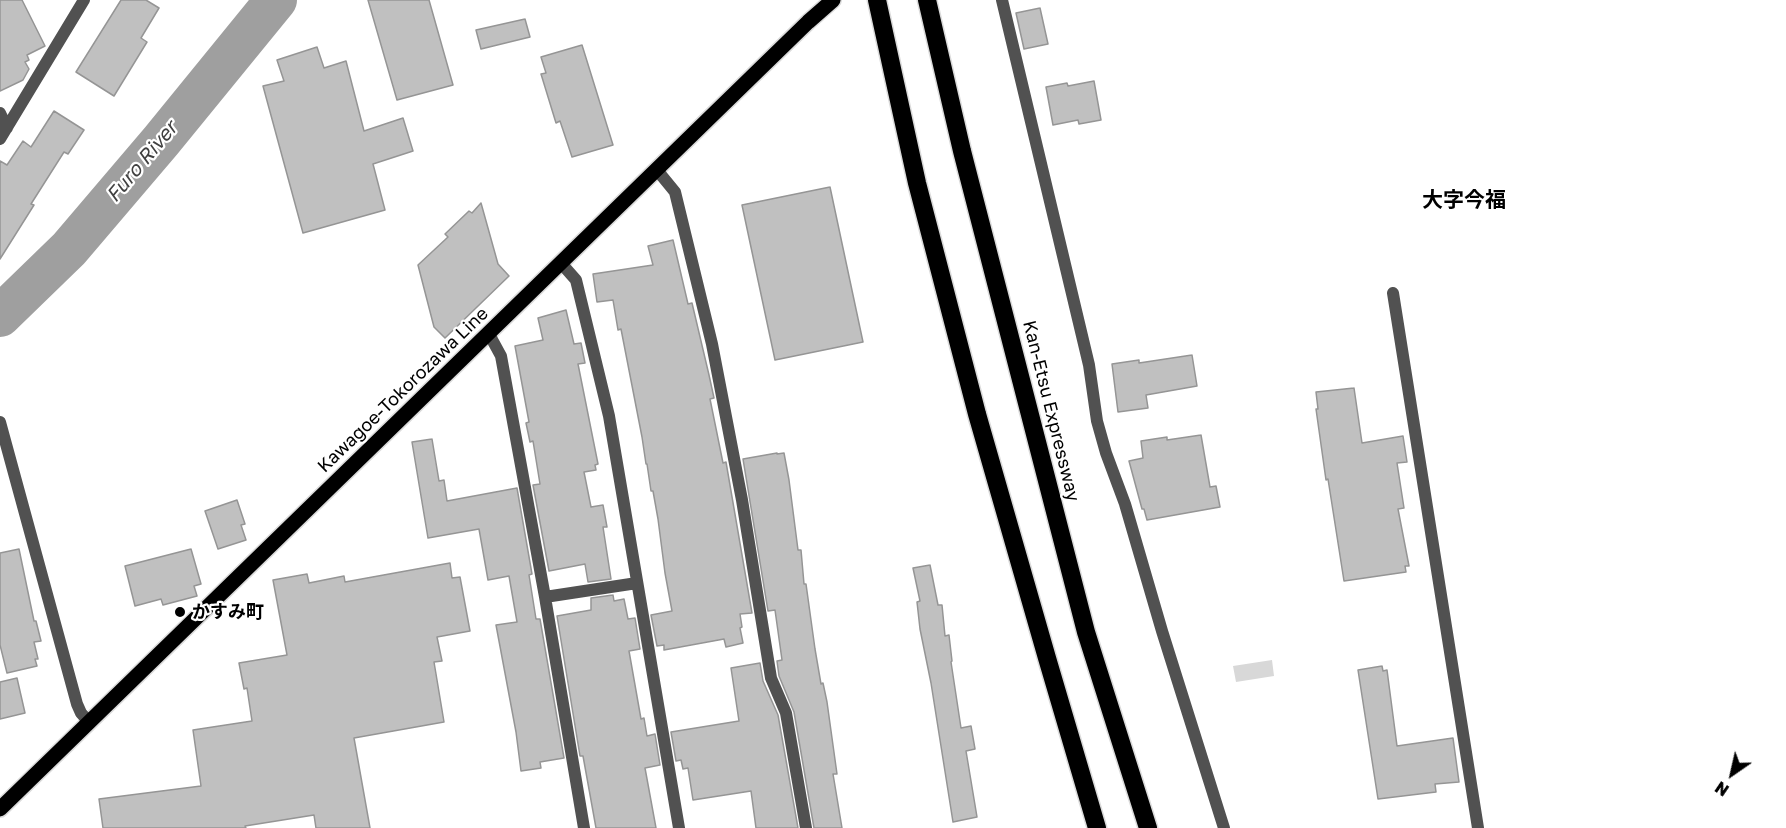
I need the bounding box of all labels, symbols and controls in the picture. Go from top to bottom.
water label: Furo River [101,117,183,207]
district label: 大字今福 [1422,187,1506,213]
street label: Kawagoe-Tokorozawa Line [313,303,493,477]
street label: Kan-Etsu Expressway [1018,318,1084,504]
place label: かすみ町 [192,601,264,623]
marker: かすみ町 [173,605,187,619]
north arrow [1702,744,1762,804]
text: N [1711,777,1733,801]

